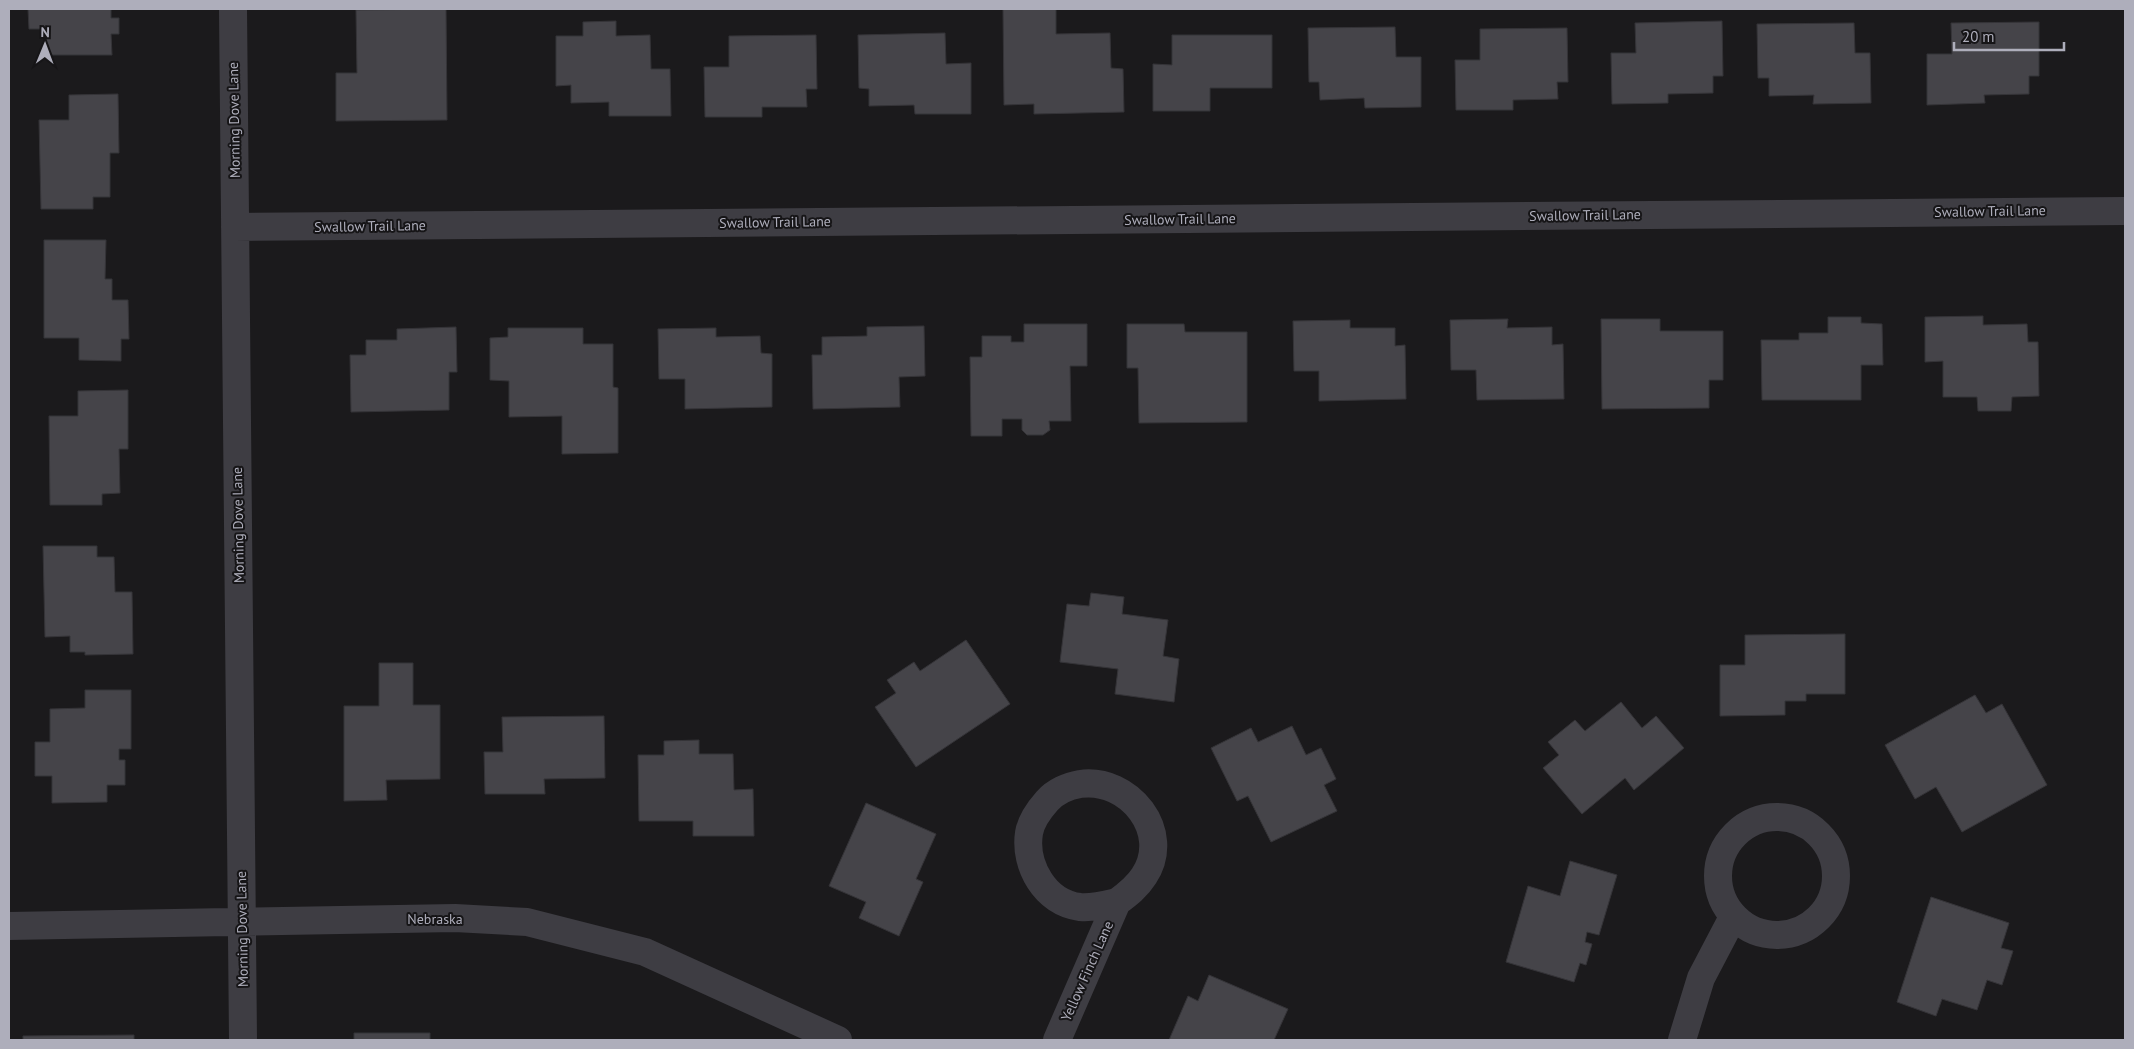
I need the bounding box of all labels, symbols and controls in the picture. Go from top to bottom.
north arrow [20,20,70,70]
scale bar [1954,20,2064,52]
text: N [40,23,50,41]
text: 20 m [1962,27,1995,46]
street label: Morning Dove Lane [224,62,244,178]
street label: Swallow Trail Lane [1934,201,2046,221]
street label: Swallow Trail Lane [1529,205,1641,225]
street label: Swallow Trail Lane [1124,209,1236,229]
street label: Swallow Trail Lane [719,212,831,232]
street label: Swallow Trail Lane [314,216,426,236]
street label: Morning Dove Lane [228,467,248,583]
street label: Morning Dove Lane [232,871,252,987]
street label: Nebraska [407,910,463,928]
street label: Yellow Finch Lane [1057,918,1117,1024]

